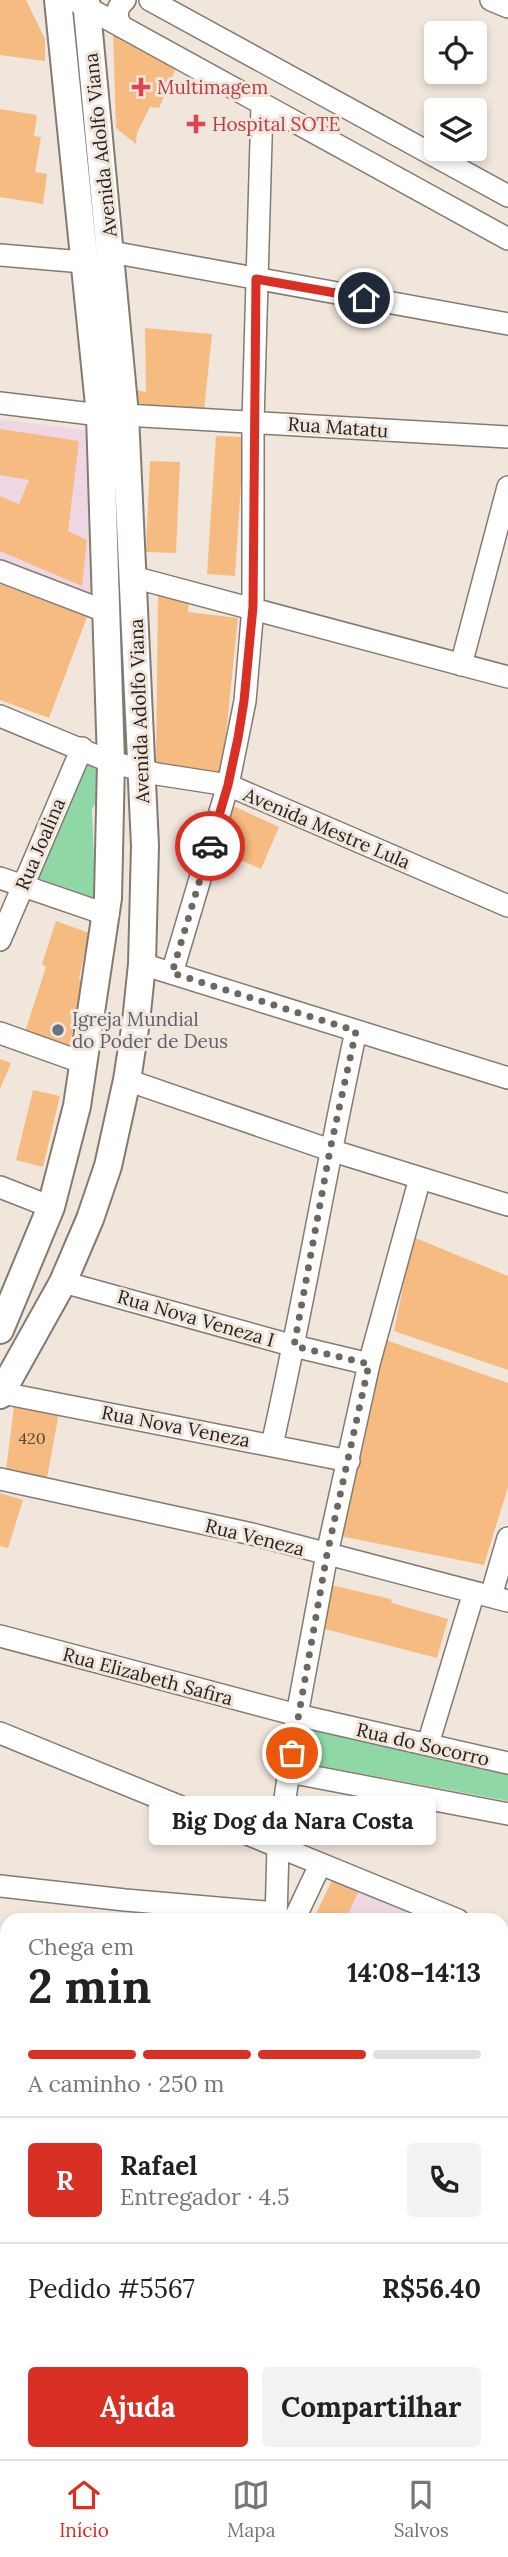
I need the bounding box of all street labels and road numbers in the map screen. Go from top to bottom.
street label: Avenida Adolfo Viana [78,52,122,239]
street label: Rua Matatu [287,412,389,442]
street label: Avenida Adolfo Viana [124,618,154,805]
street label: Avenida Mestre Lula [239,782,414,874]
street label: Rua Joalina [10,794,70,894]
street label: Rua Nova Veneza I [115,1284,277,1352]
street label: Rua Nova Veneza [100,1400,253,1452]
street label: Rua Veneza [203,1513,307,1561]
street label: Rua Elizabeth Safira [60,1642,236,1710]
street label: Rua do Socorro [354,1717,492,1771]

